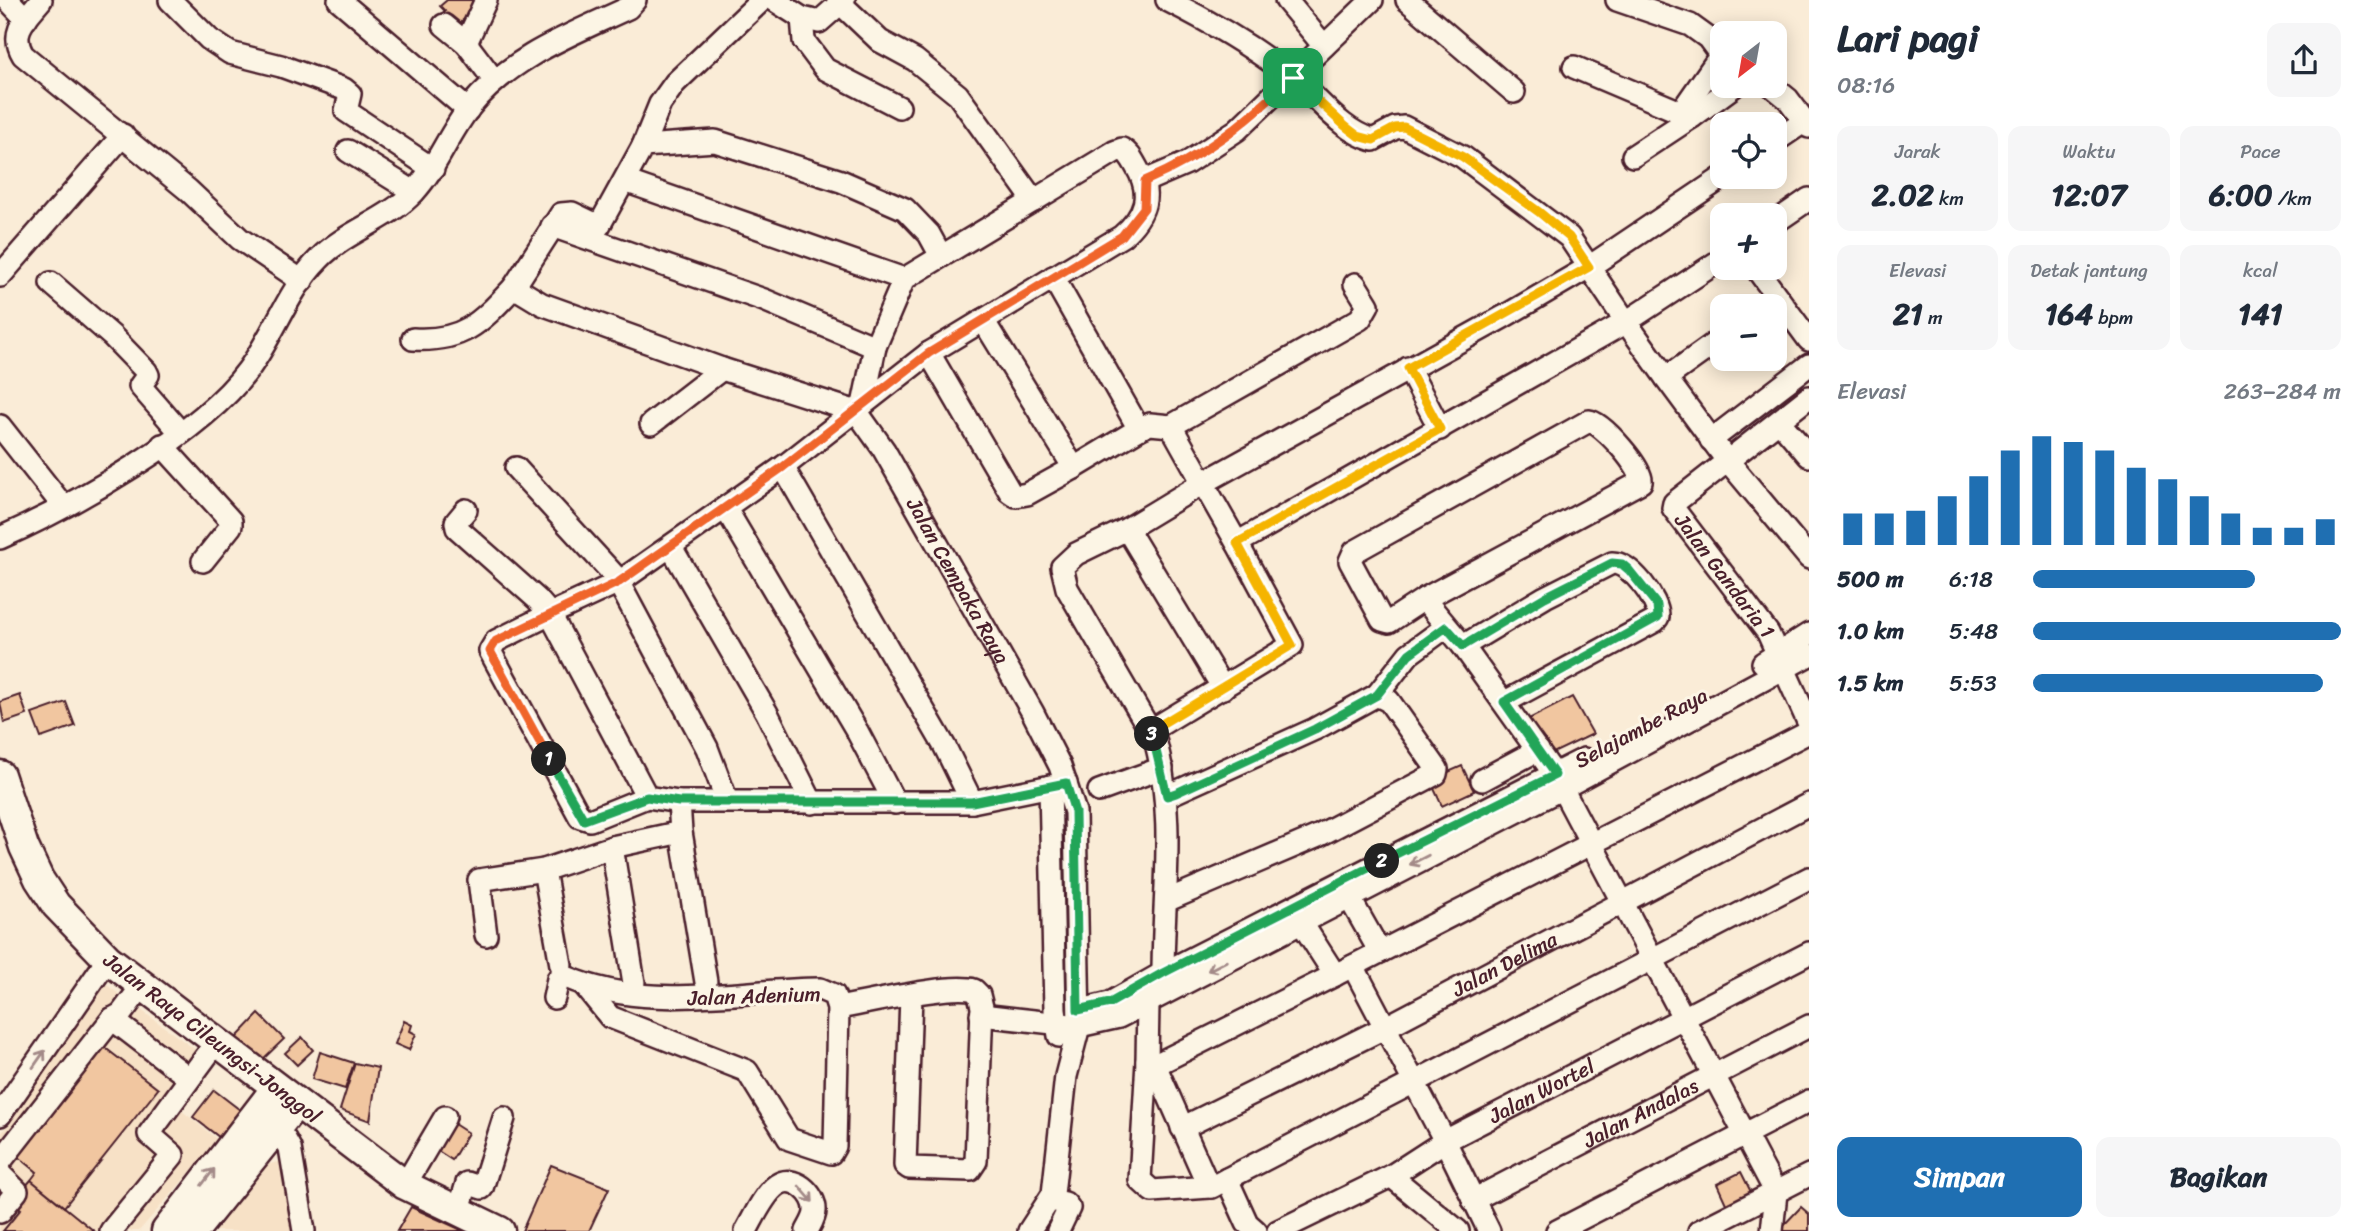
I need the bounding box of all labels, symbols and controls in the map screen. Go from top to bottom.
text: Lari pagi [1837,5,1978,72]
north arrow [1710,21,1787,98]
map controls [1710,21,1787,371]
button: share [2267,23,2341,97]
pin [1263,48,1323,108]
icon: arrive [1274,59,1312,97]
text: 08:16 [1837,65,1895,106]
button: locate [1710,112,1787,189]
text: Jarak [1895,135,1941,168]
text: Waktu [2063,135,2115,168]
text: Pace [2240,135,2280,168]
text: 2.02 [1872,168,1934,222]
text: 12:07 [2051,168,2127,222]
text: 6:00 [2209,168,2273,222]
text: km [1934,182,1964,215]
text: /km [2273,182,2312,215]
button: + [1710,203,1787,280]
text: Elevasi [1889,254,1946,287]
text: Detak jantung [2030,254,2148,287]
text: kcal [2243,254,2278,287]
text: 21 [1893,287,1923,341]
text: 164 [2045,287,2093,341]
text: 141 [2238,287,2283,341]
button: − [1710,294,1787,371]
text: m [1923,301,1943,334]
text: bpm [2093,301,2133,334]
text: Elevasi [1837,371,1906,412]
text: 263–284 m [2224,371,2341,412]
street label: Jalan Cempaka Raya [895,490,1021,672]
street label: Jalan Gandaria 1 [1664,504,1785,647]
text: 500 m [1837,559,1904,600]
text: 6:18 [1949,559,1993,600]
text: 1.0 km [1837,611,1904,652]
text: 5:48 [1949,611,1998,652]
text: 1.5 km [1837,663,1904,704]
text: 5:53 [1949,663,1997,704]
street label: Selajambe Raya [1567,677,1715,779]
pin: 3 [1134,716,1170,752]
text: 3 [1146,717,1157,750]
pin: 1 [532,742,566,776]
text: 1 [544,742,553,775]
pin: 2 [1364,844,1400,878]
text: 2 [1376,844,1387,877]
one-way arrow [1409,854,1430,868]
street label: Jalan Delima [1444,921,1565,1008]
street label: Jalan Raya Cileungsi-Jonggol [94,942,330,1134]
one-way arrow [1207,959,1228,973]
street label: Jalan Adenium [686,975,821,1017]
street label: Jalan Wortel [1481,1047,1603,1135]
one-way arrow [32,1050,46,1069]
street label: Jalan Andalas [1575,1067,1706,1159]
button: Simpan [1837,1137,2082,1217]
button: Bagikan [2096,1137,2341,1217]
one-way arrow [200,1168,215,1187]
one-way arrow [799,1184,814,1202]

